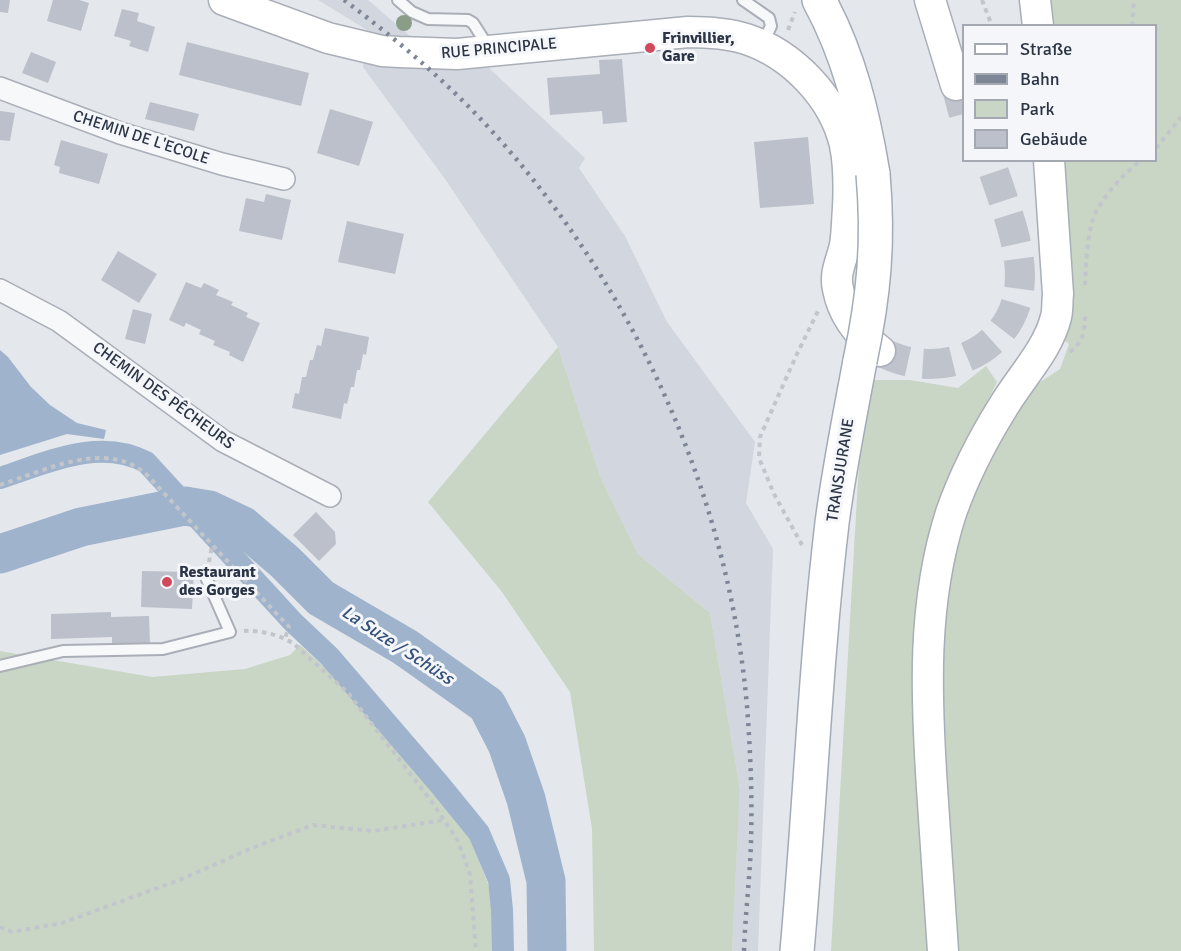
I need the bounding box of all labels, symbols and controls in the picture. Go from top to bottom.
legend [962,24,1157,162]
place label: Frinvillier, Gare [662,29,735,67]
street label: RUE PRINCIPALE [440,34,558,64]
text: Straße [1020,38,1072,60]
marker: Frinvillier, Gare [643,41,657,55]
text: Bahn [1020,68,1060,90]
text: Park [1020,98,1055,120]
street label: CHEMIN DE L'ECOLE [70,107,212,169]
text: Gebäude [1020,128,1088,150]
street label: CHEMIN DES PÊCHEURS [89,338,237,454]
street label: TRANSJURANE [823,417,859,523]
place label: Restaurant des Gorges [179,563,256,601]
marker: Restaurant des Gorges [160,575,174,589]
water label: La Suze / Schüss [337,602,457,690]

